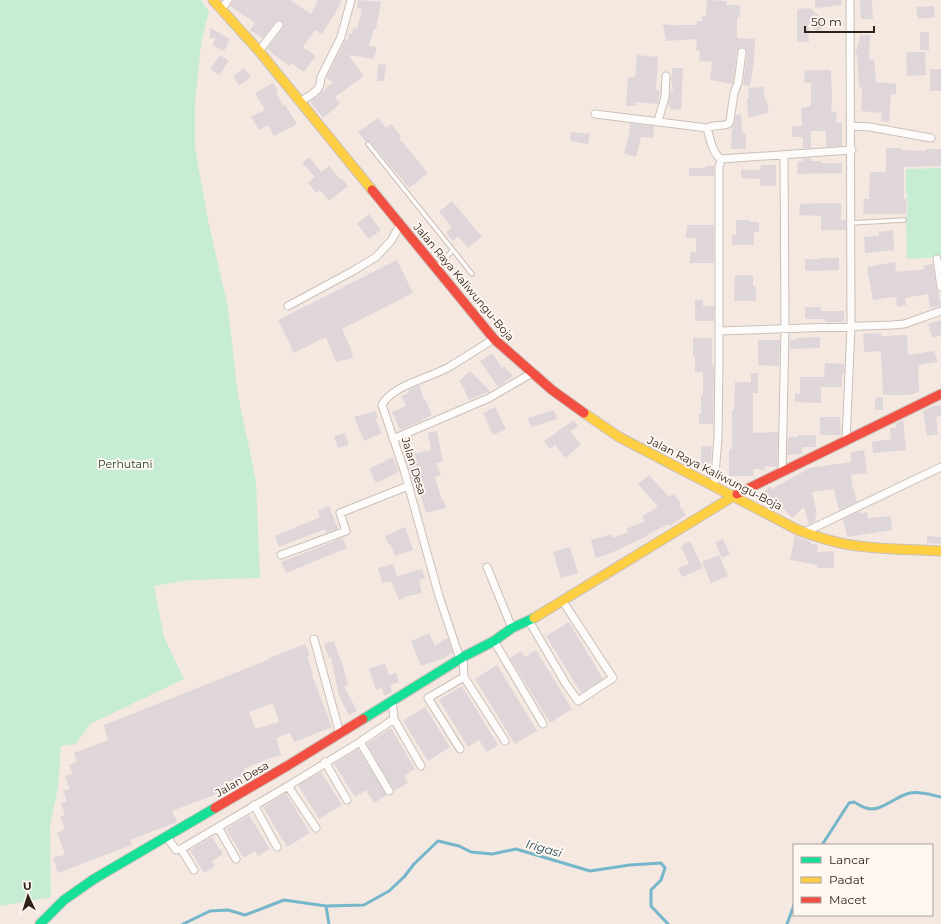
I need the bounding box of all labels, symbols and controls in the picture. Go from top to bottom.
scale bar [805,8,874,34]
text: 50 m [811,14,842,29]
street label: Jalan Raya Kaliwungu-Boja [410,219,517,344]
street label: Jalan Raya Kaliwungu-Boja [644,432,785,513]
street label: Jalan Desa [398,435,429,496]
park label: Perhutani [98,457,152,471]
street label: Jalan Desa [212,758,271,800]
water label: Irigasi [524,836,565,861]
legend [793,844,933,916]
text: Lancar [829,852,870,867]
text: Padat [829,872,865,887]
north arrow [8,876,48,916]
text: U [22,879,32,893]
text: Macet [829,892,866,907]

